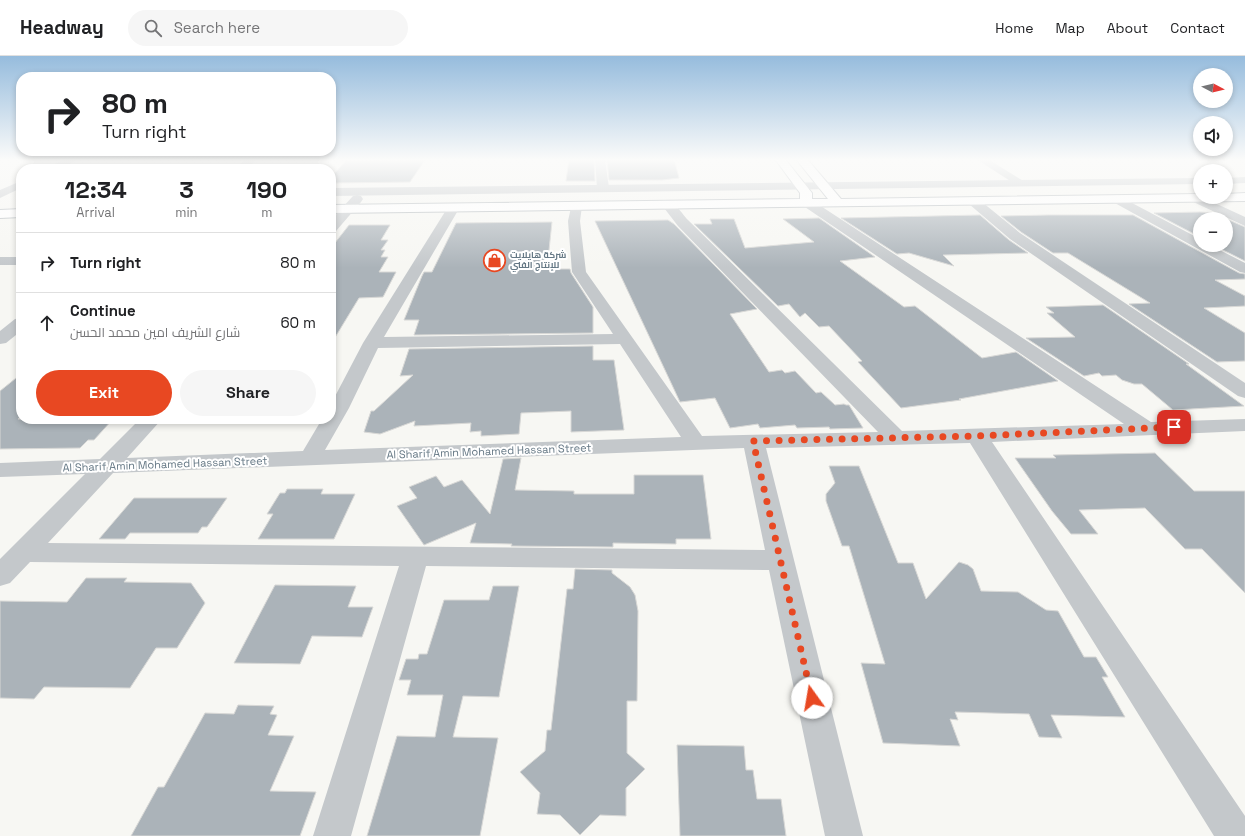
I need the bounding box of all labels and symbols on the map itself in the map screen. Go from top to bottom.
north arrow [1193,68,1233,108]
shop icon: شركة هايلايت للإنتاج الفني [482,247,508,273]
place label: شركة هايلايت للإنتاج الفني [510,249,566,273]
pin [1157,410,1191,444]
street label: Al Sharif Amin Mohamed Hassan Street [386,440,592,462]
street label: Al Sharif Amin Mohamed Hassan Street [62,453,268,475]
position arrow [791,677,833,719]

